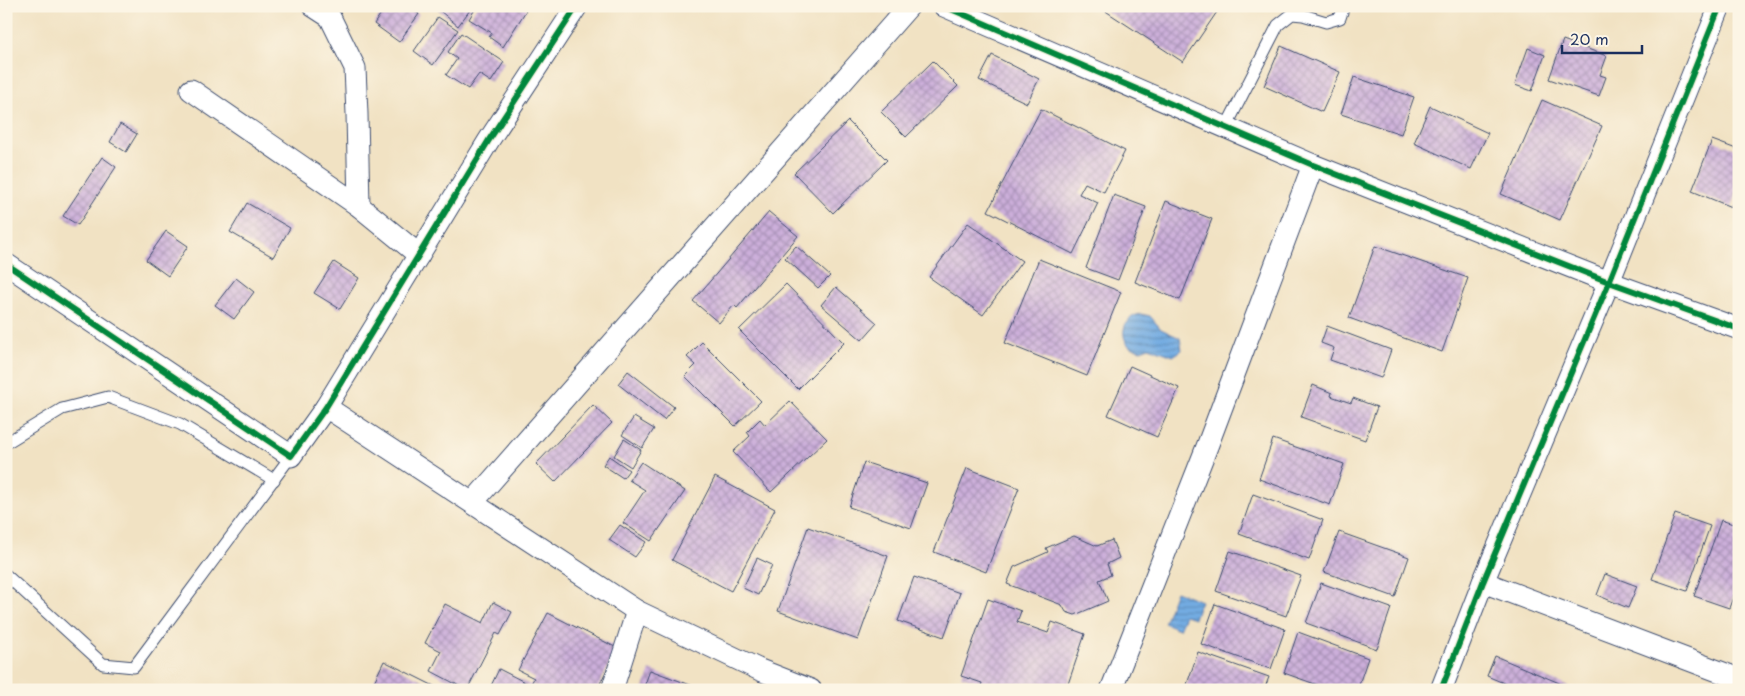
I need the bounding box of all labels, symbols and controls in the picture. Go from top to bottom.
scale bar [1562,22,1642,54]
text: 20 m [1570,27,1609,50]

